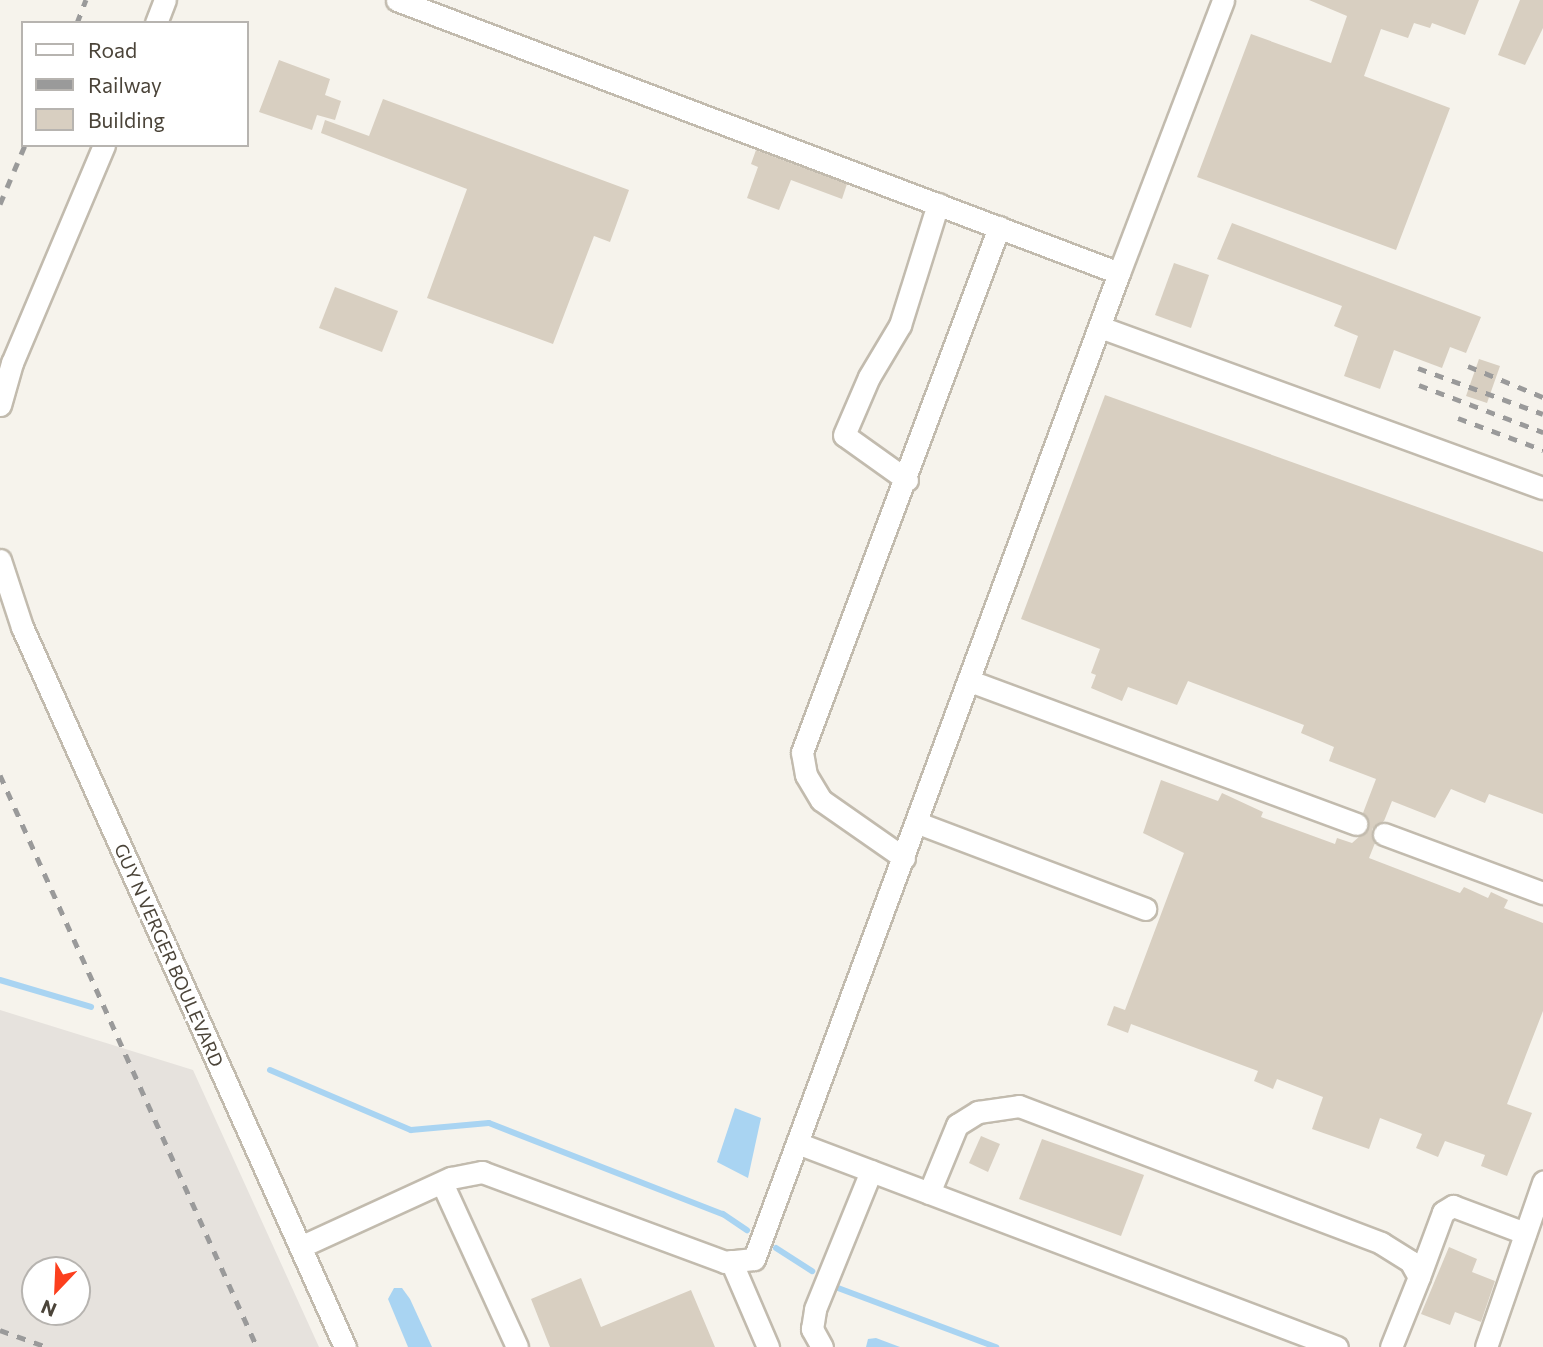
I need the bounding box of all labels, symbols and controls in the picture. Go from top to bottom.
legend [21,21,248,147]
text: Road [88,37,137,62]
text: Railway [88,72,162,97]
text: Building [88,107,165,132]
street label: GUY N VERGER BOULEVARD [110,840,228,1070]
north arrow [21,1256,91,1326]
text: N [37,1296,59,1322]

